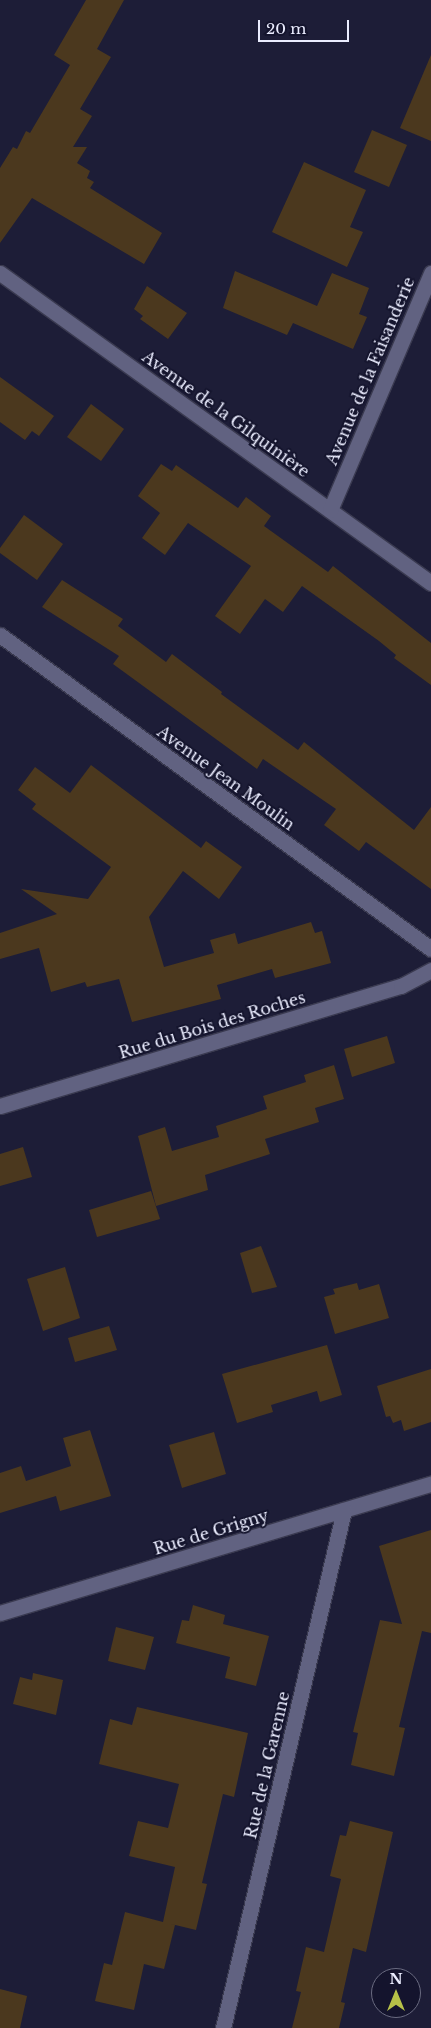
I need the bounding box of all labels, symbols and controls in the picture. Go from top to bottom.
scale bar [261,10,352,42]
text: 20 m [266,19,306,38]
street label: Avenue de la Faisanderie [322,274,418,468]
street label: Avenue de la Gilquinière [139,347,313,481]
street label: Avenue Jean Moulin [154,722,298,834]
street label: Rue du Bois des Roches [116,987,308,1063]
street label: Rue de Grigny [151,1505,271,1559]
street label: Rue de la Garenne [241,1689,293,1841]
north arrow [371,1968,421,2018]
text: N [389,1970,403,1988]

